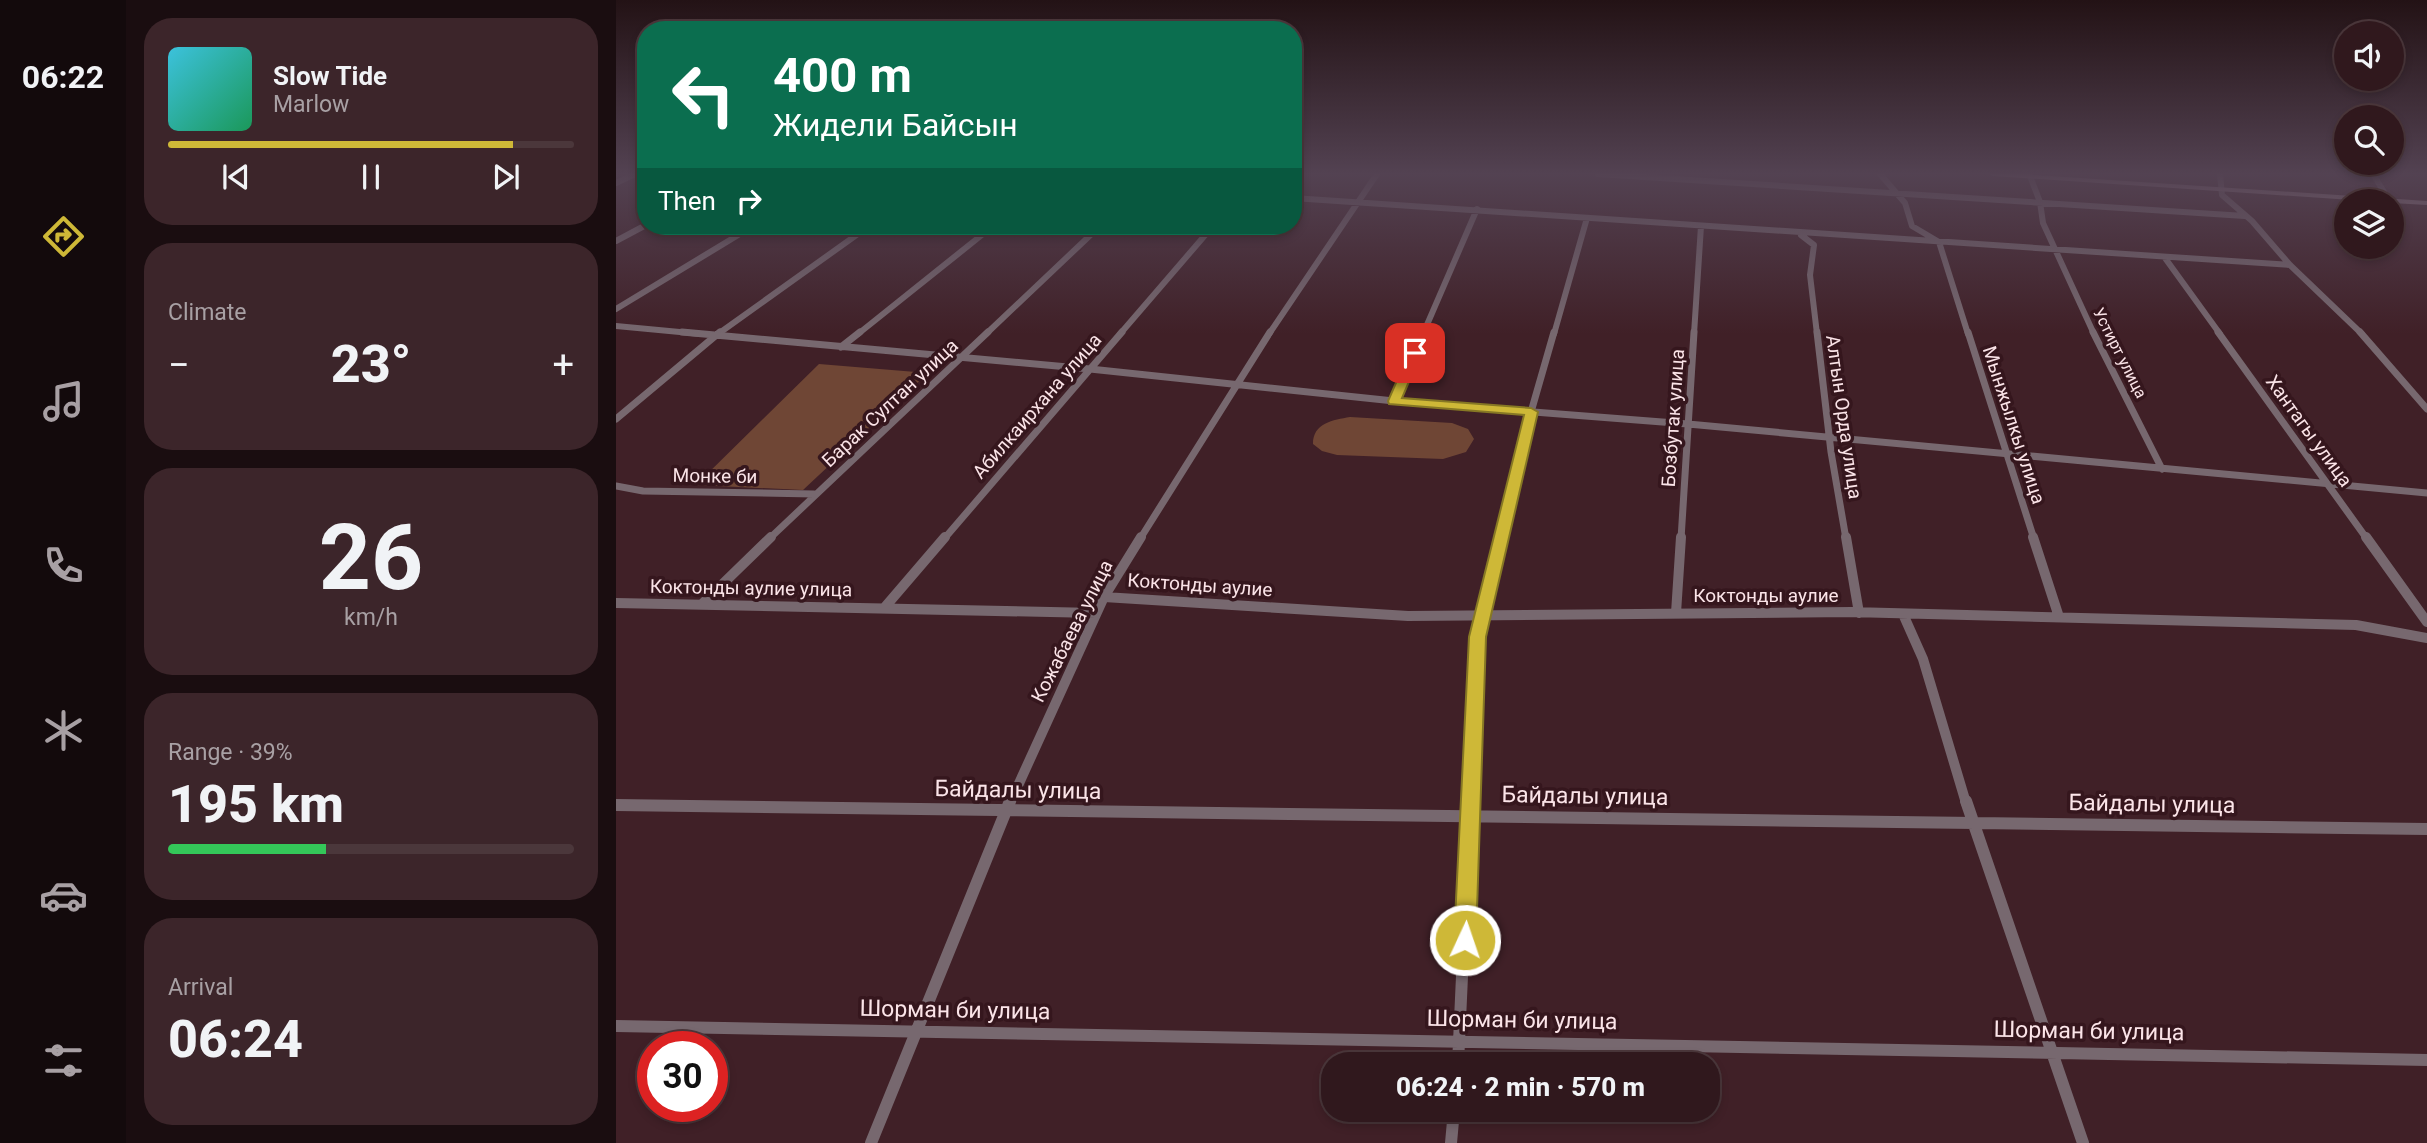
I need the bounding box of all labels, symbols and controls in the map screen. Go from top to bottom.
map controls [2334,21,2404,259]
button: sound [2334,21,2404,91]
text: 400 m [773,47,912,104]
icon: left [658,49,749,140]
text: 06:22 [22,58,104,96]
text: Slow Tide [273,61,387,91]
text: Marlow [273,91,349,118]
button: search [2334,105,2404,175]
text: Жидели Байсын [773,106,1018,144]
icon: previous [217,158,255,196]
icon: pause [352,158,390,196]
icon: next [487,158,525,196]
icon: right [730,182,768,220]
text: Then [658,186,716,216]
button: layers [2334,189,2404,259]
icon: directions [39,212,88,261]
text: Climate [168,299,247,326]
street label: Устирт улица [2089,305,2151,401]
pin [1385,323,1445,383]
street label: Абилкаирхана улица [968,329,1106,483]
text: 23° [331,334,411,395]
street label: Барак Султан улица [817,334,963,472]
icon: arrive [1396,334,1434,372]
street label: Алтын Орда улица [1821,334,1867,500]
text: − [168,343,190,387]
text: + [552,343,574,387]
street label: Мынжылкы улица [1978,343,2050,507]
street label: Бозбутак улица [1657,348,1689,488]
street label: Хантагы улица [2261,371,2357,491]
icon: music [39,377,88,426]
street label: Монке би [673,464,757,488]
text: 26 [319,505,423,611]
icon: phone [39,541,88,590]
street label: Кожабаева улица [1026,556,1118,706]
street label: Коктонды аулие [1127,568,1273,602]
street label: Коктонды аулие улица [650,575,852,601]
street label: Коктонды аулие [1693,584,1839,607]
text: km/h [344,604,398,631]
icon: climate [39,706,88,755]
text: Range · 39% [168,739,293,766]
text: 195 km [168,774,344,835]
street label: Байдалы улица [934,775,1102,805]
street label: Байдалы улица [1501,781,1669,811]
street label: Байдалы улица [2068,789,2236,819]
icon: car [39,871,88,920]
position arrow [1428,903,1502,977]
text: Arrival [168,974,233,1001]
street label: Шорман би улица [859,995,1051,1025]
street label: Шорман би улица [1426,1005,1618,1035]
text: 06:24 [168,1009,303,1070]
street label: Шорман би улица [1993,1016,2185,1046]
speed limit sign: 30 [637,1031,728,1122]
icon: filters [39,1036,88,1085]
text: 06:24 · 2 min · 570 m [1396,1072,1645,1102]

